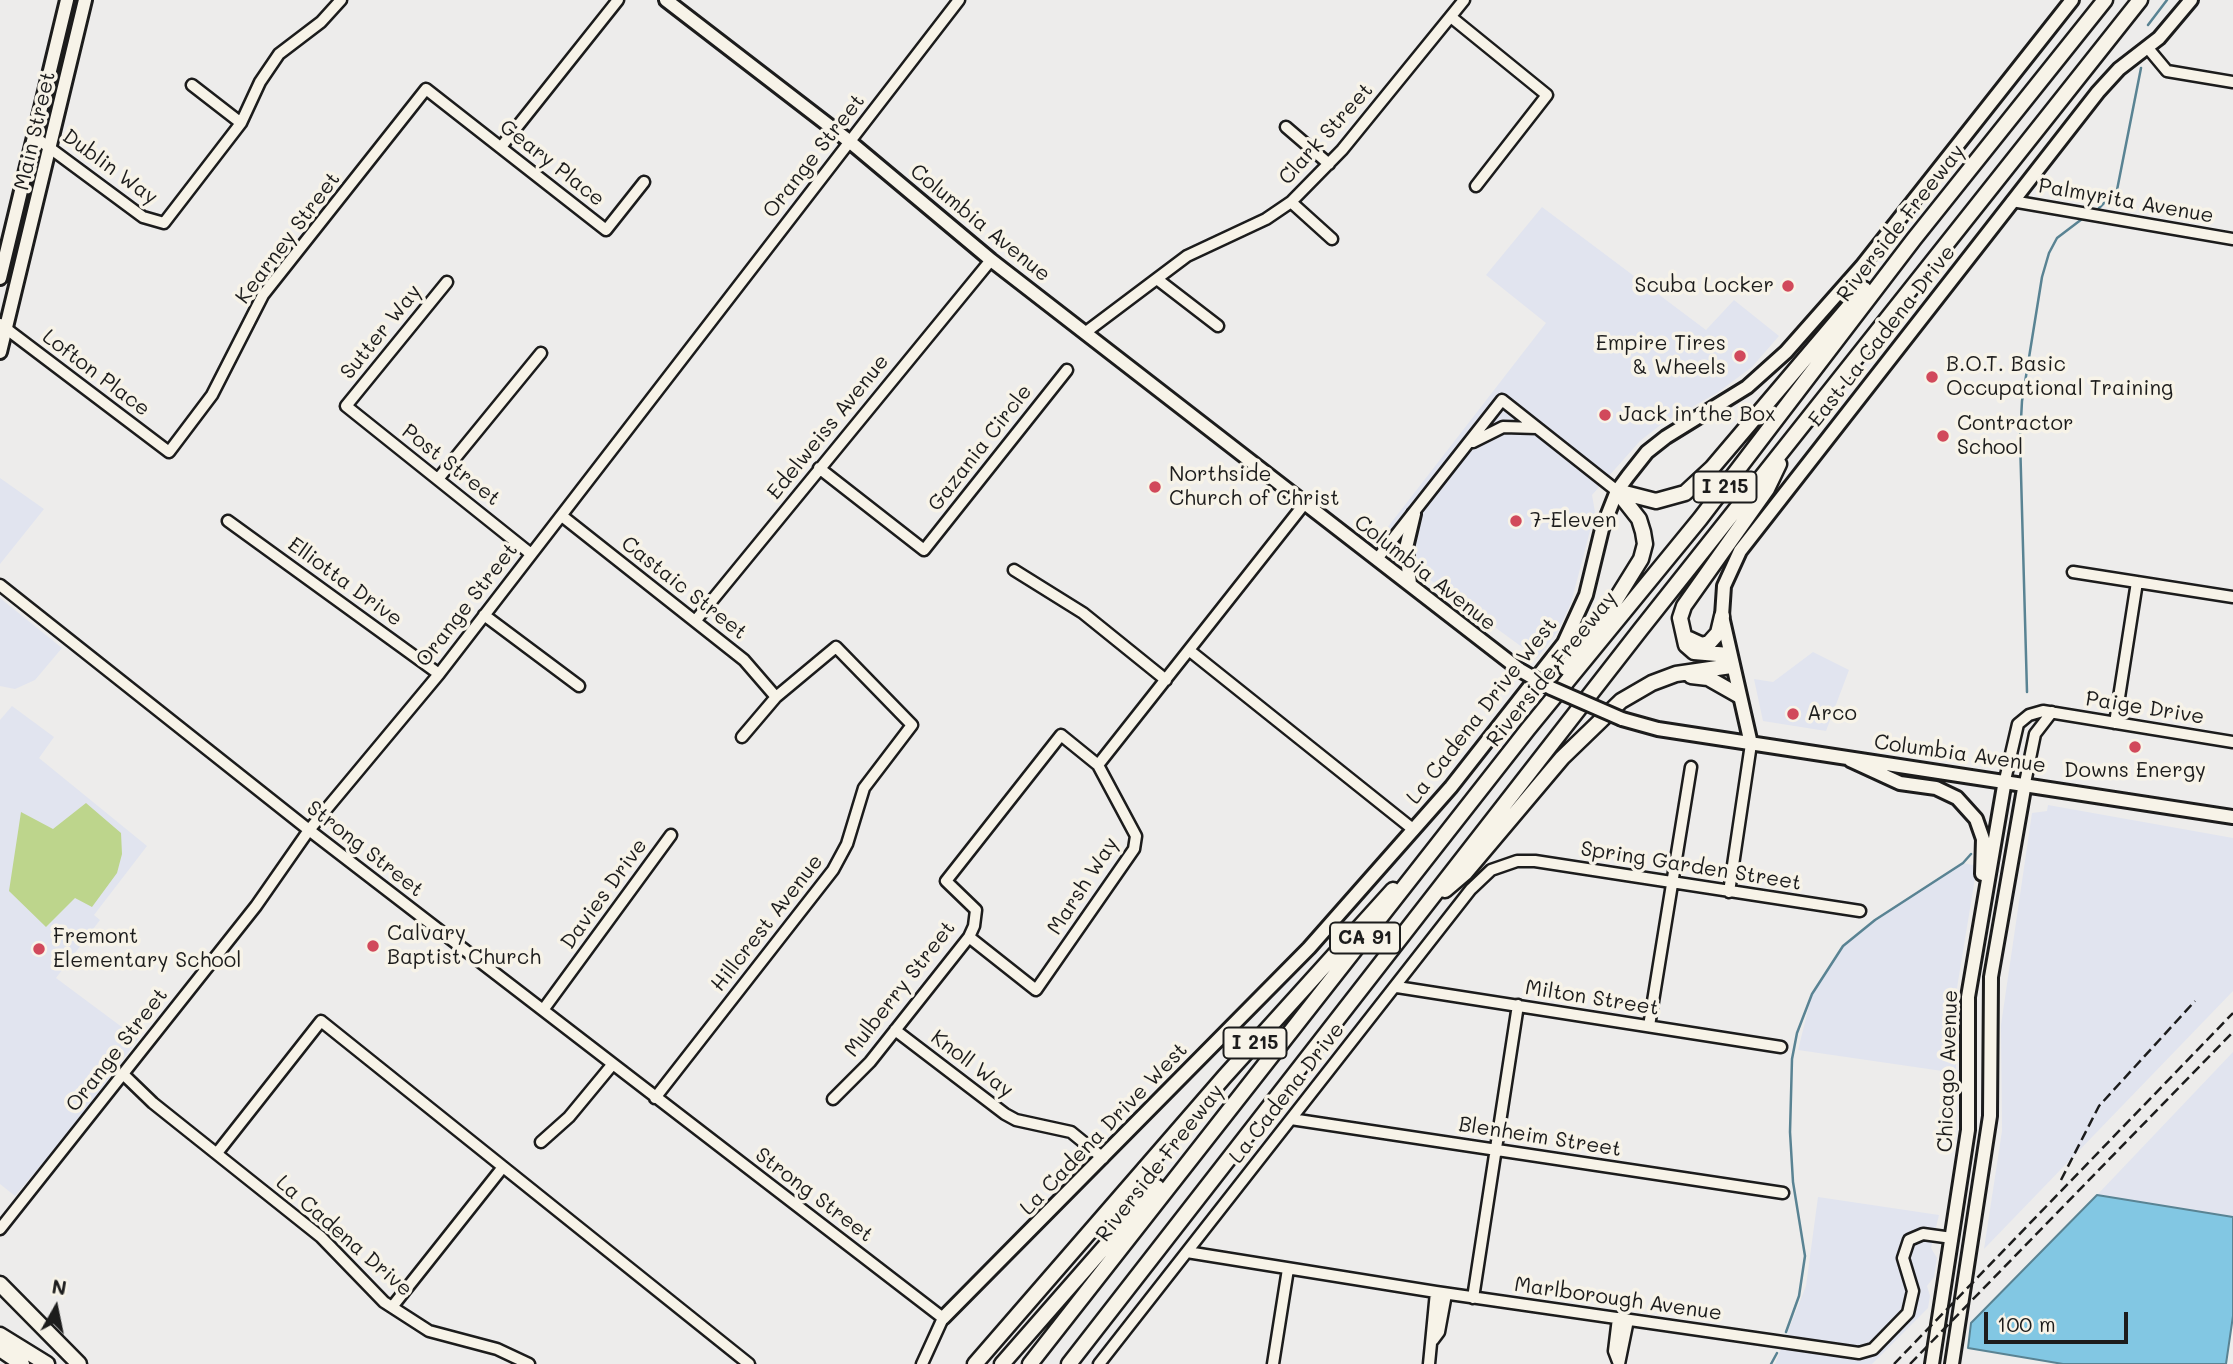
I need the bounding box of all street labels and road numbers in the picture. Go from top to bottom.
street label: Main Street [9,69,61,193]
street label: Clark Street [1274,78,1378,190]
street label: Orange Street [758,89,870,223]
street label: Geary Place [494,114,610,212]
street label: Dublin Way [57,124,163,210]
street label: Riverside Freeway [1832,139,1970,307]
street label: Columbia Avenue [905,159,1055,287]
street label: Kearney Street [230,167,346,309]
street label: Palmyrita Avenue [2036,173,2216,229]
street label: East La Cadena Drive [1803,240,1961,432]
street label: Sutter Way [335,280,427,384]
street label: Lofton Place [37,324,155,422]
street label: Edelweiss Avenue [762,349,894,505]
street label: Gazania Circle [923,380,1037,516]
street label: Post Street [397,419,505,511]
road number: I 215 [1694,472,1756,502]
street label: Columbia Avenue [1349,510,1501,636]
street label: Castaic Street [616,531,752,645]
street label: Elliotta Drive [283,532,407,632]
street label: Orange Street [411,538,523,672]
street label: Riverside Freeway [1482,586,1622,752]
street label: La Cadena Drive West [1401,613,1563,809]
street label: Paige Drive [2084,686,2206,730]
street label: Columbia Avenue [1872,729,2048,779]
street label: Strong Street [302,796,428,902]
street label: Marsh Way [1042,832,1124,940]
street label: Davies Drive [555,834,653,954]
street label: Spring Garden Street [1579,836,1803,896]
street label: Hillcrest Avenue [706,850,828,996]
street label: Mulberry Street [839,916,961,1062]
road number: CA 91 [1330,922,1400,954]
street label: Milton Street [1523,975,1661,1021]
street label: Orange Street [61,983,173,1117]
street label: Chicago Avenue [1933,989,1963,1153]
street label: La Cadena Drive [1224,1017,1350,1169]
street label: Knoll Way [926,1025,1018,1103]
road number: I 215 [1224,1028,1286,1058]
street label: La Cadena Drive West [1015,1038,1193,1220]
street label: Riverside Freeway [1091,1079,1229,1247]
street label: Blenheim Street [1457,1112,1623,1162]
street label: Strong Street [750,1142,878,1248]
street label: La Cadena Drive [271,1170,417,1302]
street label: Marlborough Avenue [1513,1272,1723,1326]

